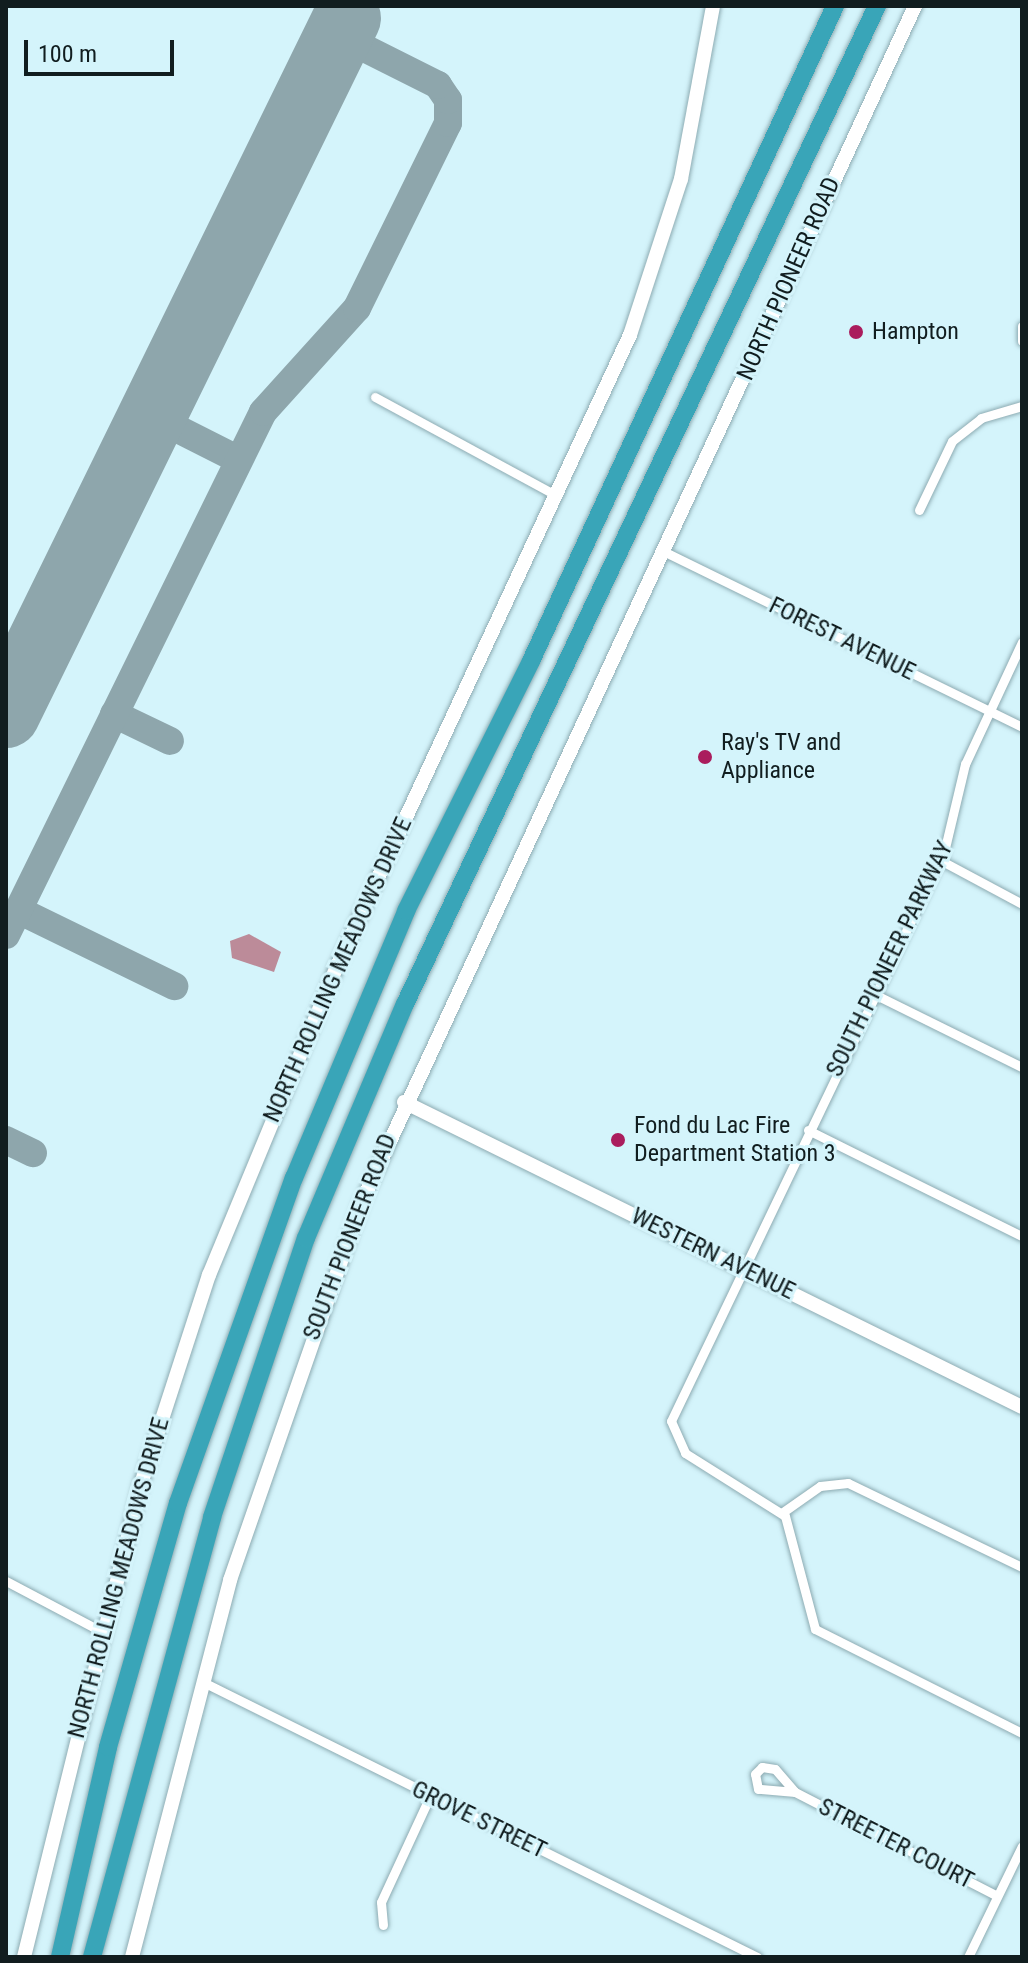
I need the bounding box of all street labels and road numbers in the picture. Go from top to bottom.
street label: NORTH PIONEER ROAD [731,173,847,385]
street label: FOREST AVENUE [764,591,920,687]
street label: NORTH ROLLING MEADOWS DRIVE [258,813,418,1127]
street label: SOUTH PIONEER PARKWAY [820,837,960,1081]
street label: SOUTH PIONEER ROAD [297,1130,403,1344]
street label: WESTERN AVENUE [626,1202,800,1306]
street label: NORTH ROLLING MEADOWS DRIVE [62,1415,176,1741]
street label: GROVE STREET [407,1775,551,1865]
street label: STREETER COURT [814,1793,978,1895]

